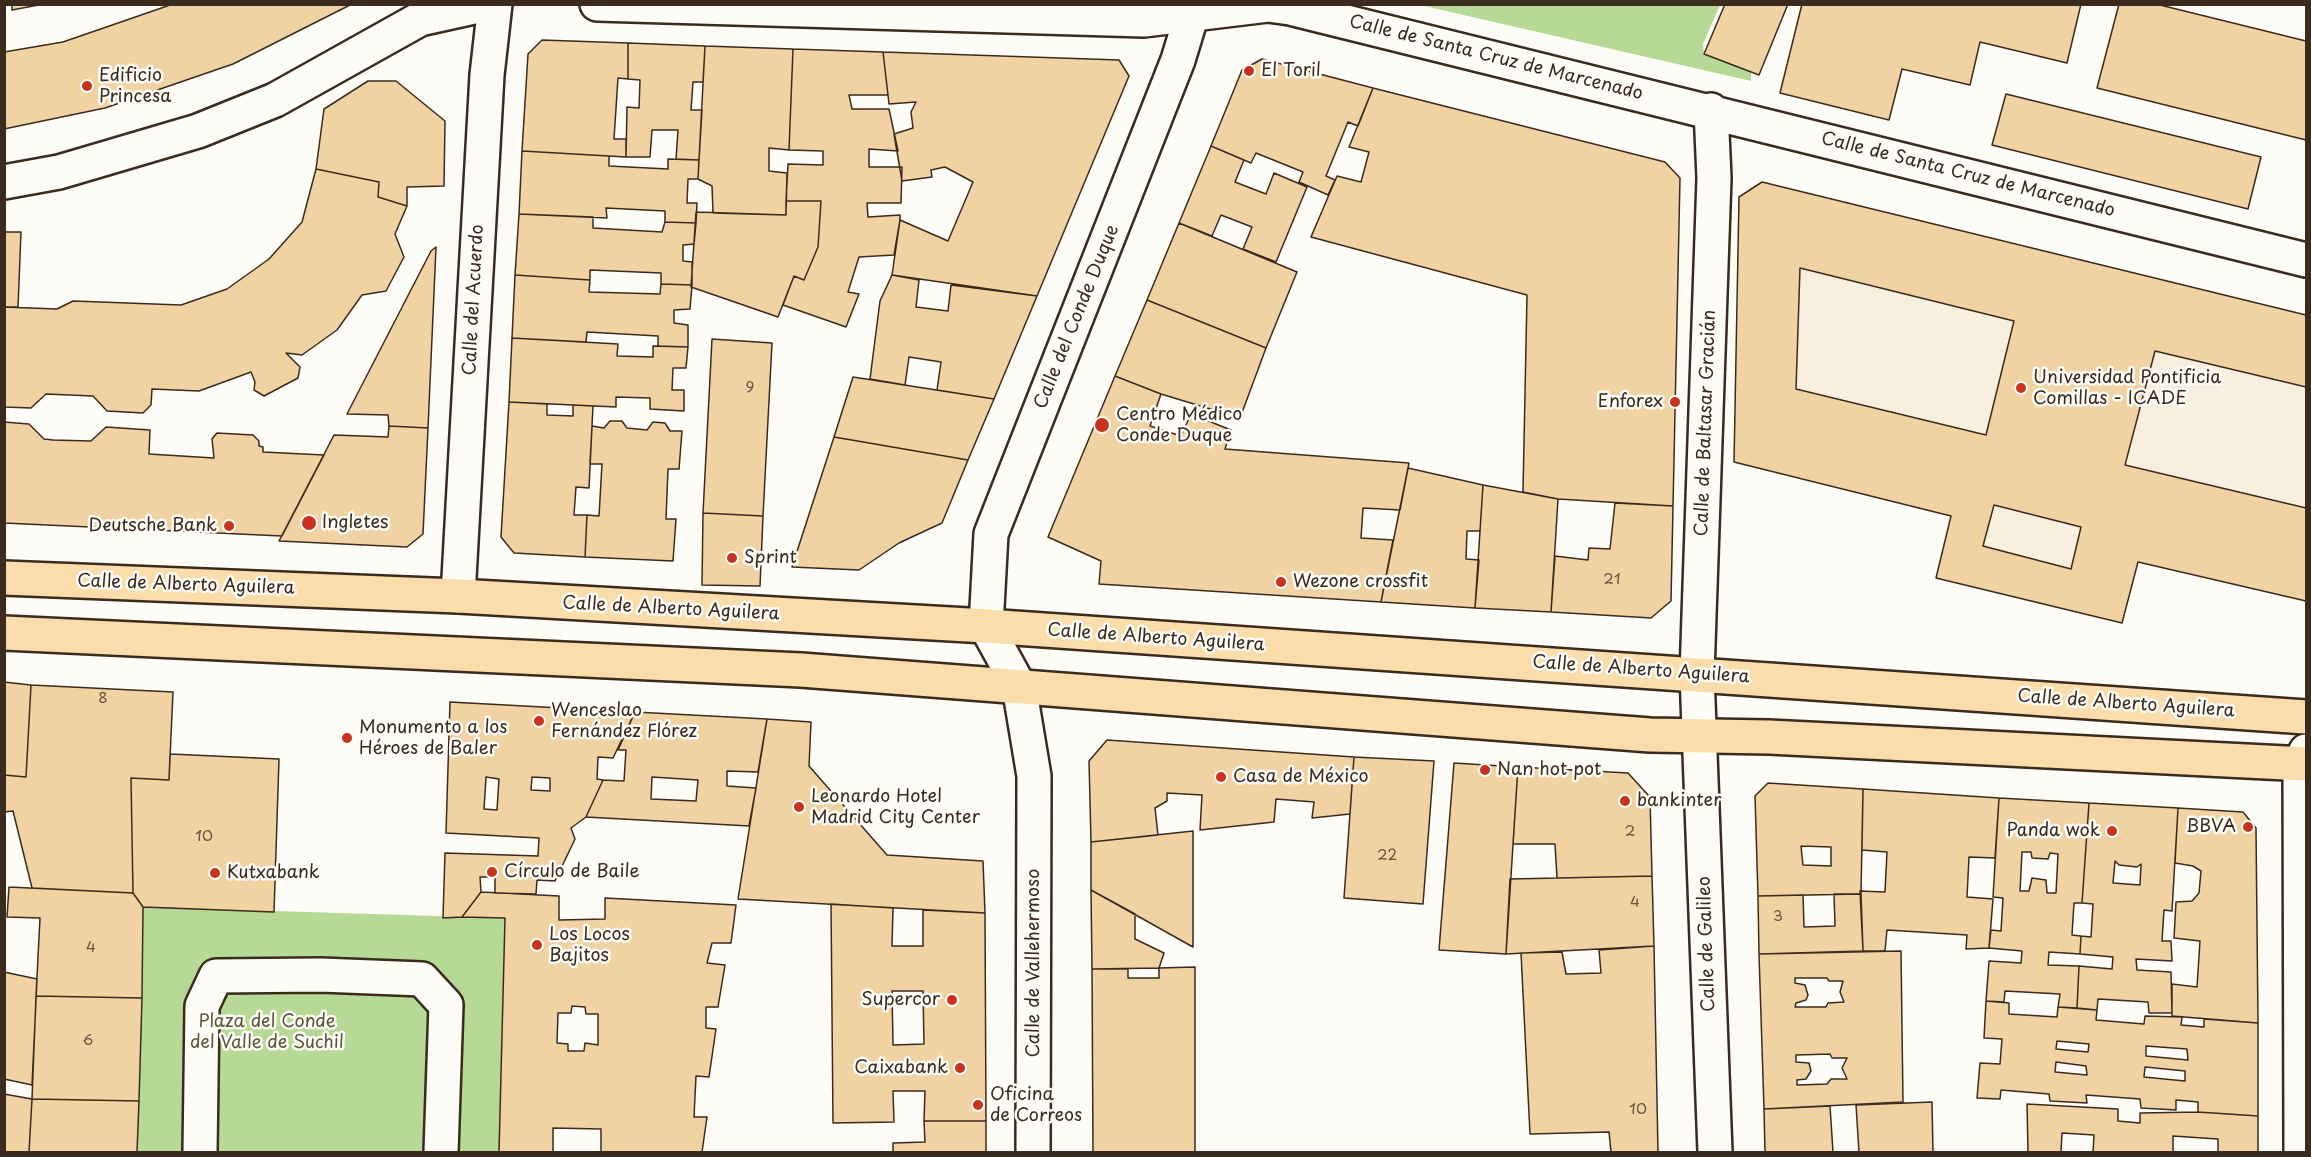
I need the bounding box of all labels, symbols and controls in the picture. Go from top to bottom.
street label: Calle de Santa Cruz de Marcenado [1347,11,1645,105]
place label: El Toril [1261,60,1321,82]
marker: El Toril [1242,64,1256,78]
place label: Edificio Princesa [99,65,171,107]
marker: Edificio Princesa [80,79,94,93]
street label: Calle de Santa Cruz de Marcenado [1819,128,2117,222]
street label: Calle del Conde Duque [1030,222,1124,412]
street label: Calle del Acuerdo [459,224,489,376]
street label: Calle de Baltasar Gracián [1691,309,1721,537]
place label: Universidad Pontificia Comillas - ICADE [2033,367,2221,410]
house number: 9 [746,379,754,397]
marker: Universidad Pontificia Comillas - ICADE [2014,381,2028,395]
place label: Enforex [1598,391,1663,413]
marker: Enforex [1668,395,1682,409]
place label: Centro Médico Conde Duque [1116,404,1242,446]
marker: Centro Médico Conde Duque [1093,416,1111,434]
place label: Ingletes [322,512,388,534]
marker: Ingletes [300,514,318,532]
place label: Deutsche Bank [88,515,217,537]
marker: Deutsche Bank [222,519,236,533]
place label: Sprint [744,547,797,569]
marker: Sprint [725,551,739,565]
street label: Calle de Alberto Aguilera [77,570,295,600]
place label: Wezone crossfit [1293,571,1428,593]
house number: 21 [1603,571,1621,589]
marker: Wezone crossfit [1274,575,1288,589]
street label: Calle de Alberto Aguilera [562,593,780,625]
street label: Calle de Alberto Aguilera [1047,620,1265,656]
street label: Calle de Alberto Aguilera [1532,652,1750,688]
street label: Calle de Alberto Aguilera [2017,686,2235,722]
house number: 8 [98,690,108,708]
place label: Wenceslao Fernández Flórez [551,700,697,742]
marker: Wenceslao Fernández Flórez [532,714,546,728]
place label: Monumento a los Héroes de Baler [359,717,507,760]
marker: Monumento a los Héroes de Baler [340,731,354,745]
place label: Nan hot pot [1497,759,1601,781]
marker: Nan hot pot [1478,763,1492,777]
place label: Casa de México [1233,766,1369,788]
marker: Casa de México [1214,770,1228,784]
place label: Leonardo Hotel Madrid City Center [811,786,980,828]
place label: bankinter [1637,790,1722,812]
marker: bankinter [1618,794,1632,808]
marker: Leonardo Hotel Madrid City Center [792,800,806,814]
place label: BBVA [2186,816,2236,838]
place label: Panda wok [2006,820,2100,842]
marker: BBVA [2241,820,2255,834]
house number: 2 [1625,823,1635,841]
marker: Panda wok [2105,824,2119,838]
house number: 10 [195,828,213,846]
house number: 22 [1377,847,1397,865]
place label: Círculo de Baile [504,861,640,883]
place label: Kutxabank [227,862,320,884]
marker: Círculo de Baile [485,865,499,879]
marker: Kutxabank [208,866,222,880]
street label: Calle de Vallehermoso [1023,869,1045,1057]
street label: Calle de Galileo [1694,876,1720,1012]
house number: 4 [1630,894,1640,912]
house number: 3 [1773,908,1783,926]
place label: Los Locos Bajitos [549,924,630,966]
marker: Los Locos Bajitos [530,938,544,952]
house number: 4 [86,939,96,957]
place label: Supercor [862,989,940,1011]
marker: Supercor [945,993,959,1007]
park label: Plaza del Conde del Valle de Suchil [190,1011,344,1054]
house number: 6 [83,1032,93,1050]
place label: Caixabank [854,1057,948,1079]
marker: Caixabank [953,1061,967,1075]
place label: Oficina de Correos [990,1084,1082,1126]
marker: Oficina de Correos [971,1098,985,1112]
house number: 10 [1629,1101,1647,1119]

